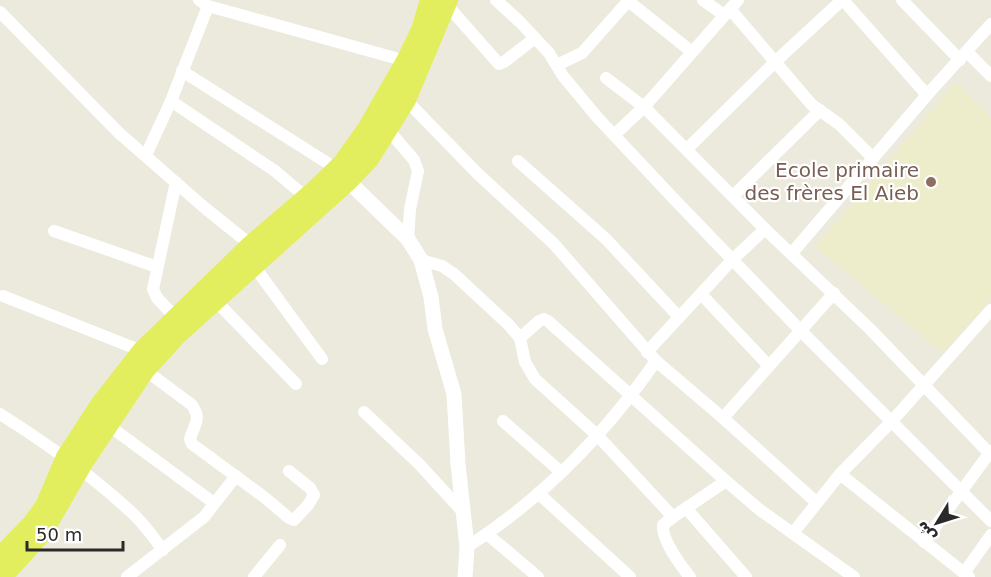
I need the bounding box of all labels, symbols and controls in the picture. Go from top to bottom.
place label: Ecole primaire des frères El Aieb [744,158,919,205]
marker: Ecole primaire des frères El Aieb [924,175,938,189]
north arrow [907,493,967,553]
scale bar [27,514,123,552]
text: ش [911,517,940,546]
text: 50 m [36,524,82,545]

